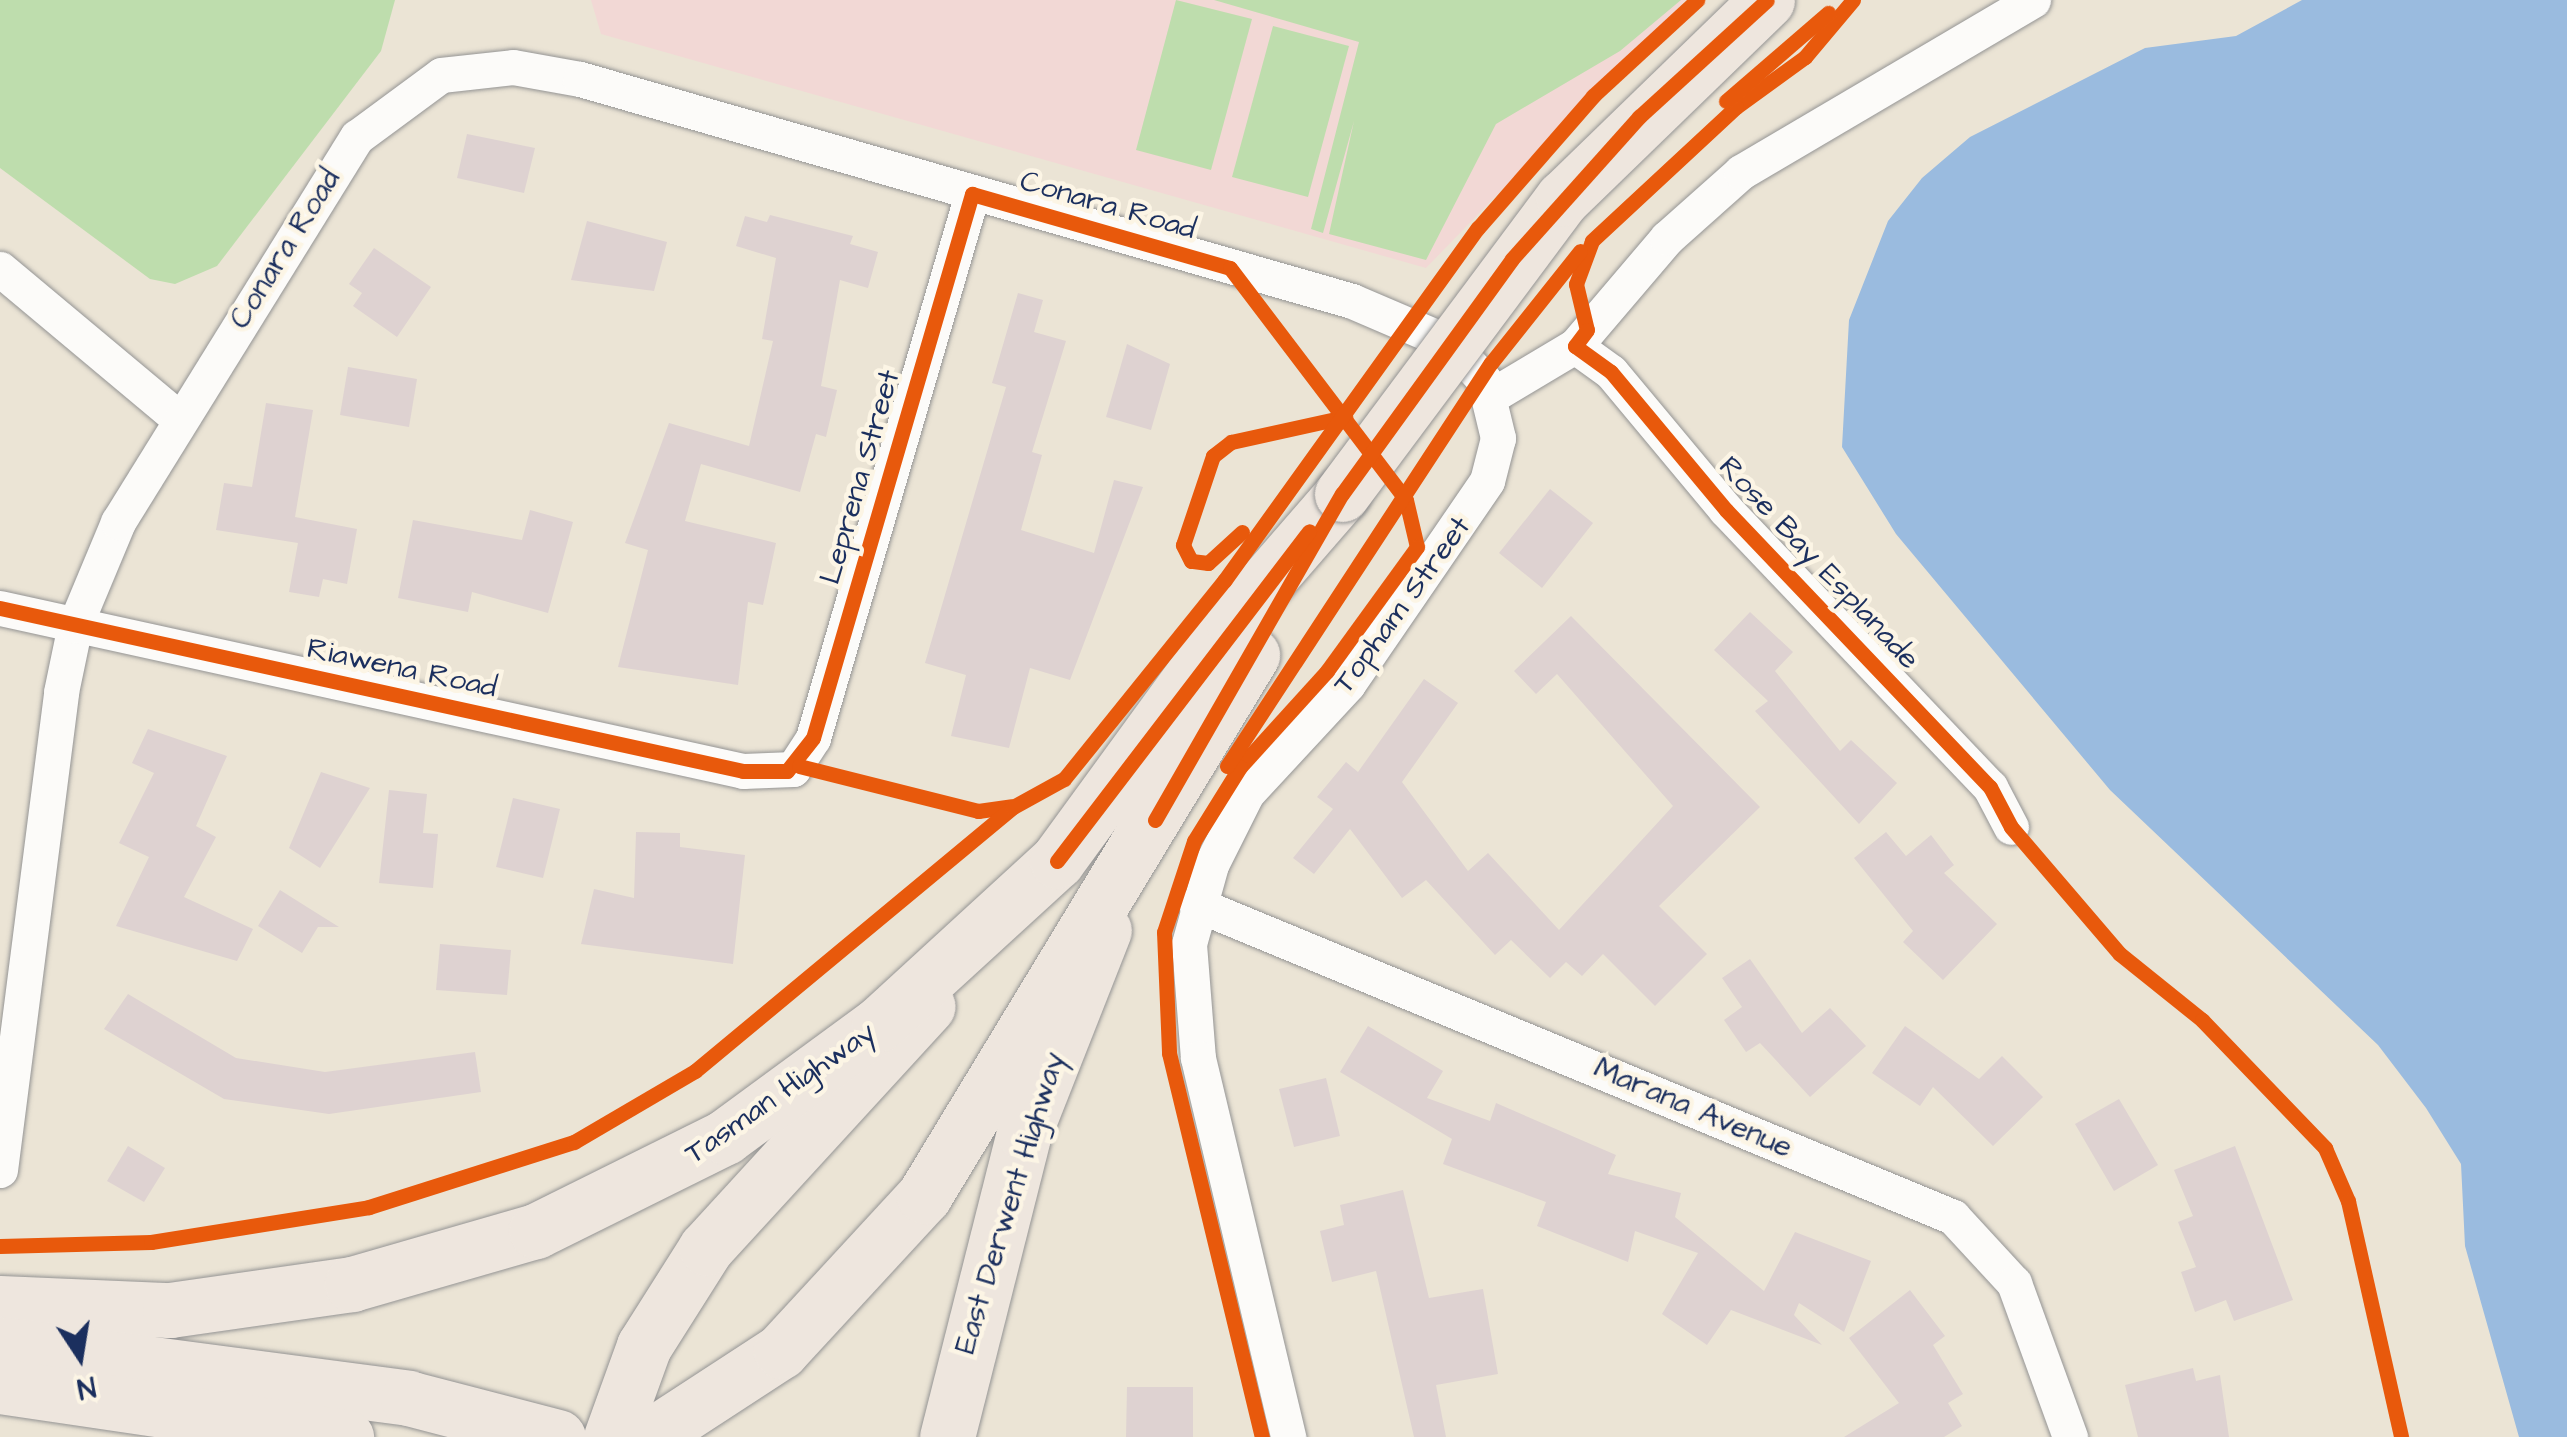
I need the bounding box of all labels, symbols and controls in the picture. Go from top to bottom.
street label: Conara Road [222,163,348,335]
street label: Conara Road [1016,163,1200,247]
street label: Leprena Street [812,366,908,588]
street label: Rose Bay Esplanade [1711,449,1927,677]
street label: Topham Street [1326,509,1478,701]
street label: Riawena Road [304,630,500,706]
street label: Tasman Highway [678,1014,882,1172]
street label: East Derwent Highway [947,1048,1073,1358]
street label: Marana Avenue [1589,1050,1797,1166]
north arrow [30,1307,130,1407]
text: N [74,1366,99,1408]

